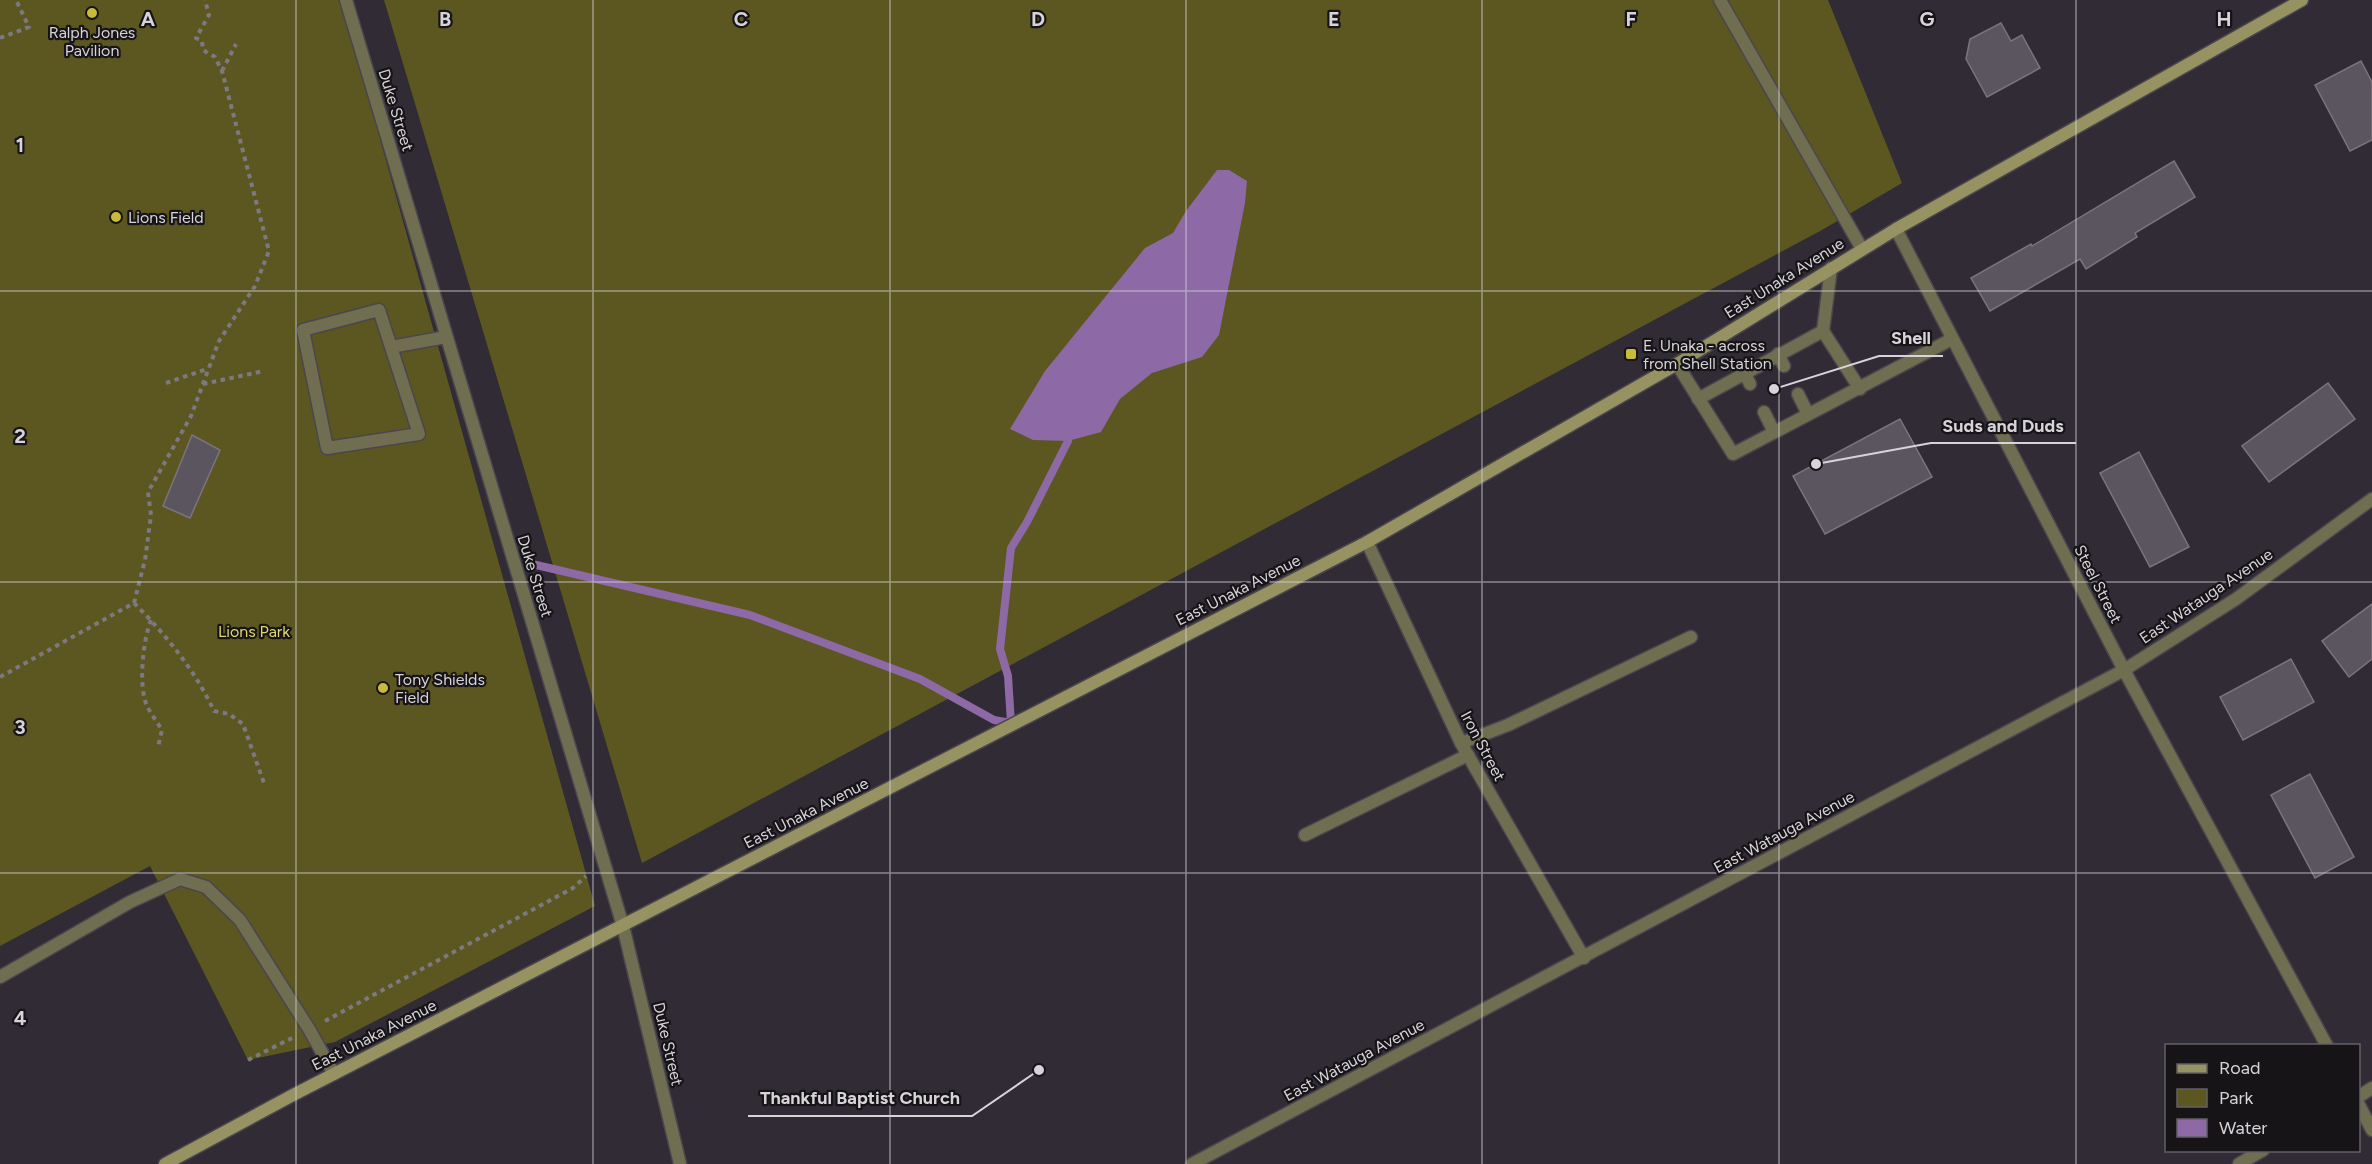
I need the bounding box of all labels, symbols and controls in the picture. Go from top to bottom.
marker: Ralph Jones Pavilion [85,6,99,20]
text: A [141,7,156,31]
text: B [439,7,451,31]
text: C [734,7,748,31]
text: D [1031,7,1045,31]
text: E [1328,7,1340,31]
text: F [1625,7,1637,31]
text: G [1920,7,1935,31]
text: H [2217,7,2232,31]
place label: Ralph Jones Pavilion [49,23,135,60]
street label: Duke Street [374,67,418,153]
text: 1 [16,133,24,157]
place label: Lions Field [128,208,204,227]
marker: Lions Field [109,210,123,224]
street label: East Unaka Avenue [1721,233,1847,322]
callout: Shell [1879,320,1943,356]
text: Shell [1891,327,1931,349]
place label: E. Unaka - across from Shell Station [1643,336,1772,373]
marker: E. Unaka - across from Shell Station [1624,347,1638,361]
callout: Suds and Duds [1931,407,2076,443]
text: Suds and Duds [1942,415,2064,437]
text: 2 [14,424,26,448]
street label: Duke Street [513,533,557,619]
street label: Steel Street [2070,542,2126,626]
street label: East Watauga Avenue [2136,544,2276,648]
street label: East Unaka Avenue [1173,550,1304,630]
park label: Lions Park [218,622,290,641]
place label: Tony Shields Field [395,670,485,707]
marker: Tony Shields Field [376,681,390,695]
street label: Iron Street [1457,708,1509,784]
text: 3 [14,715,26,739]
street label: East Unaka Avenue [741,773,872,853]
street label: East Watauga Avenue [1710,787,1858,877]
street label: East Unaka Avenue [309,995,440,1075]
street label: Duke Street [649,1000,687,1088]
text: 4 [14,1006,27,1030]
street label: East Watauga Avenue [1280,1015,1428,1105]
legend [2165,1044,2360,1152]
text: Road [2219,1057,2260,1079]
callout: Thankful Baptist Church [748,1080,972,1116]
text: Thankful Baptist Church [760,1087,960,1109]
text: Park [2219,1087,2254,1109]
text: Water [2219,1117,2267,1139]

